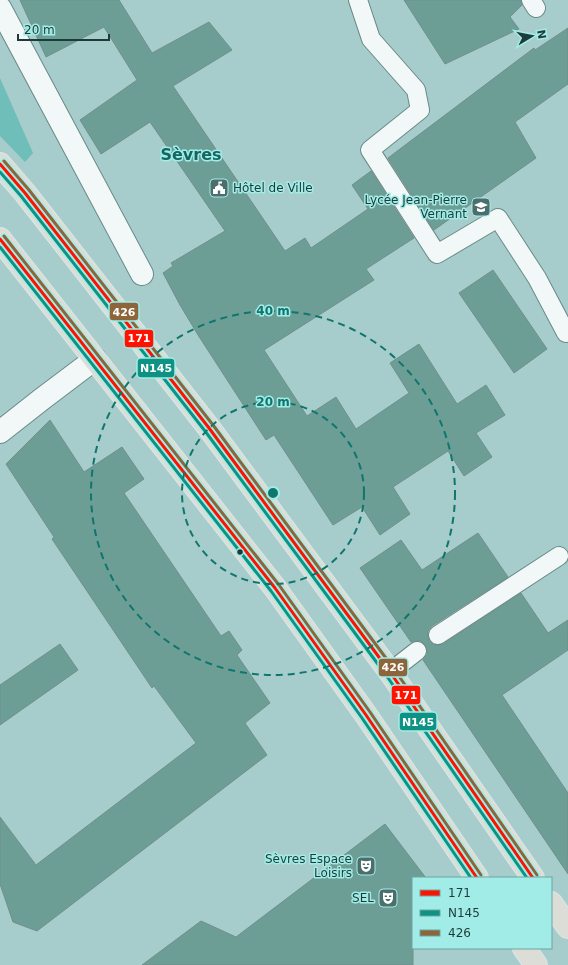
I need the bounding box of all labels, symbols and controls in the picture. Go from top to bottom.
scale bar [18,16,109,42]
north arrow [512,16,552,56]
text: 20 m [24,23,55,37]
text: N [534,29,549,40]
district label: Sèvres [160,145,222,164]
public building icon: Hôtel de Ville [208,177,230,199]
place label: Hôtel de Ville [233,181,313,195]
place label: Lycée Jean-Pierre Vernant [364,193,467,221]
school or university icon: Lycée Jean-Pierre Vernant [470,196,492,218]
line badge: 426 [109,302,139,321]
text: 40 m [256,304,290,318]
text: 426 [113,306,136,319]
line badge: 171 [124,329,154,348]
text: 171 [128,332,150,345]
line badge: N145 [137,358,175,378]
text: N145 [140,362,172,375]
text: 20 m [256,395,290,409]
centre of rings [266,486,280,500]
unlabelled marker [235,547,245,557]
line badge: 426 [378,658,408,677]
text: 426 [382,661,405,674]
line badge: 171 [391,685,421,705]
text: 171 [395,689,417,702]
line badge: N145 [399,712,437,731]
text: N145 [402,716,434,729]
place label: Sèvres Espace Loisirs [265,852,352,880]
theatre icon: Sèvres Espace Loisirs [355,855,377,877]
legend [412,877,552,949]
text: 171 [448,886,471,900]
theatre icon: SEL [377,887,399,909]
place label: SEL [352,891,374,905]
text: N145 [448,906,480,920]
text: 426 [448,926,471,940]

